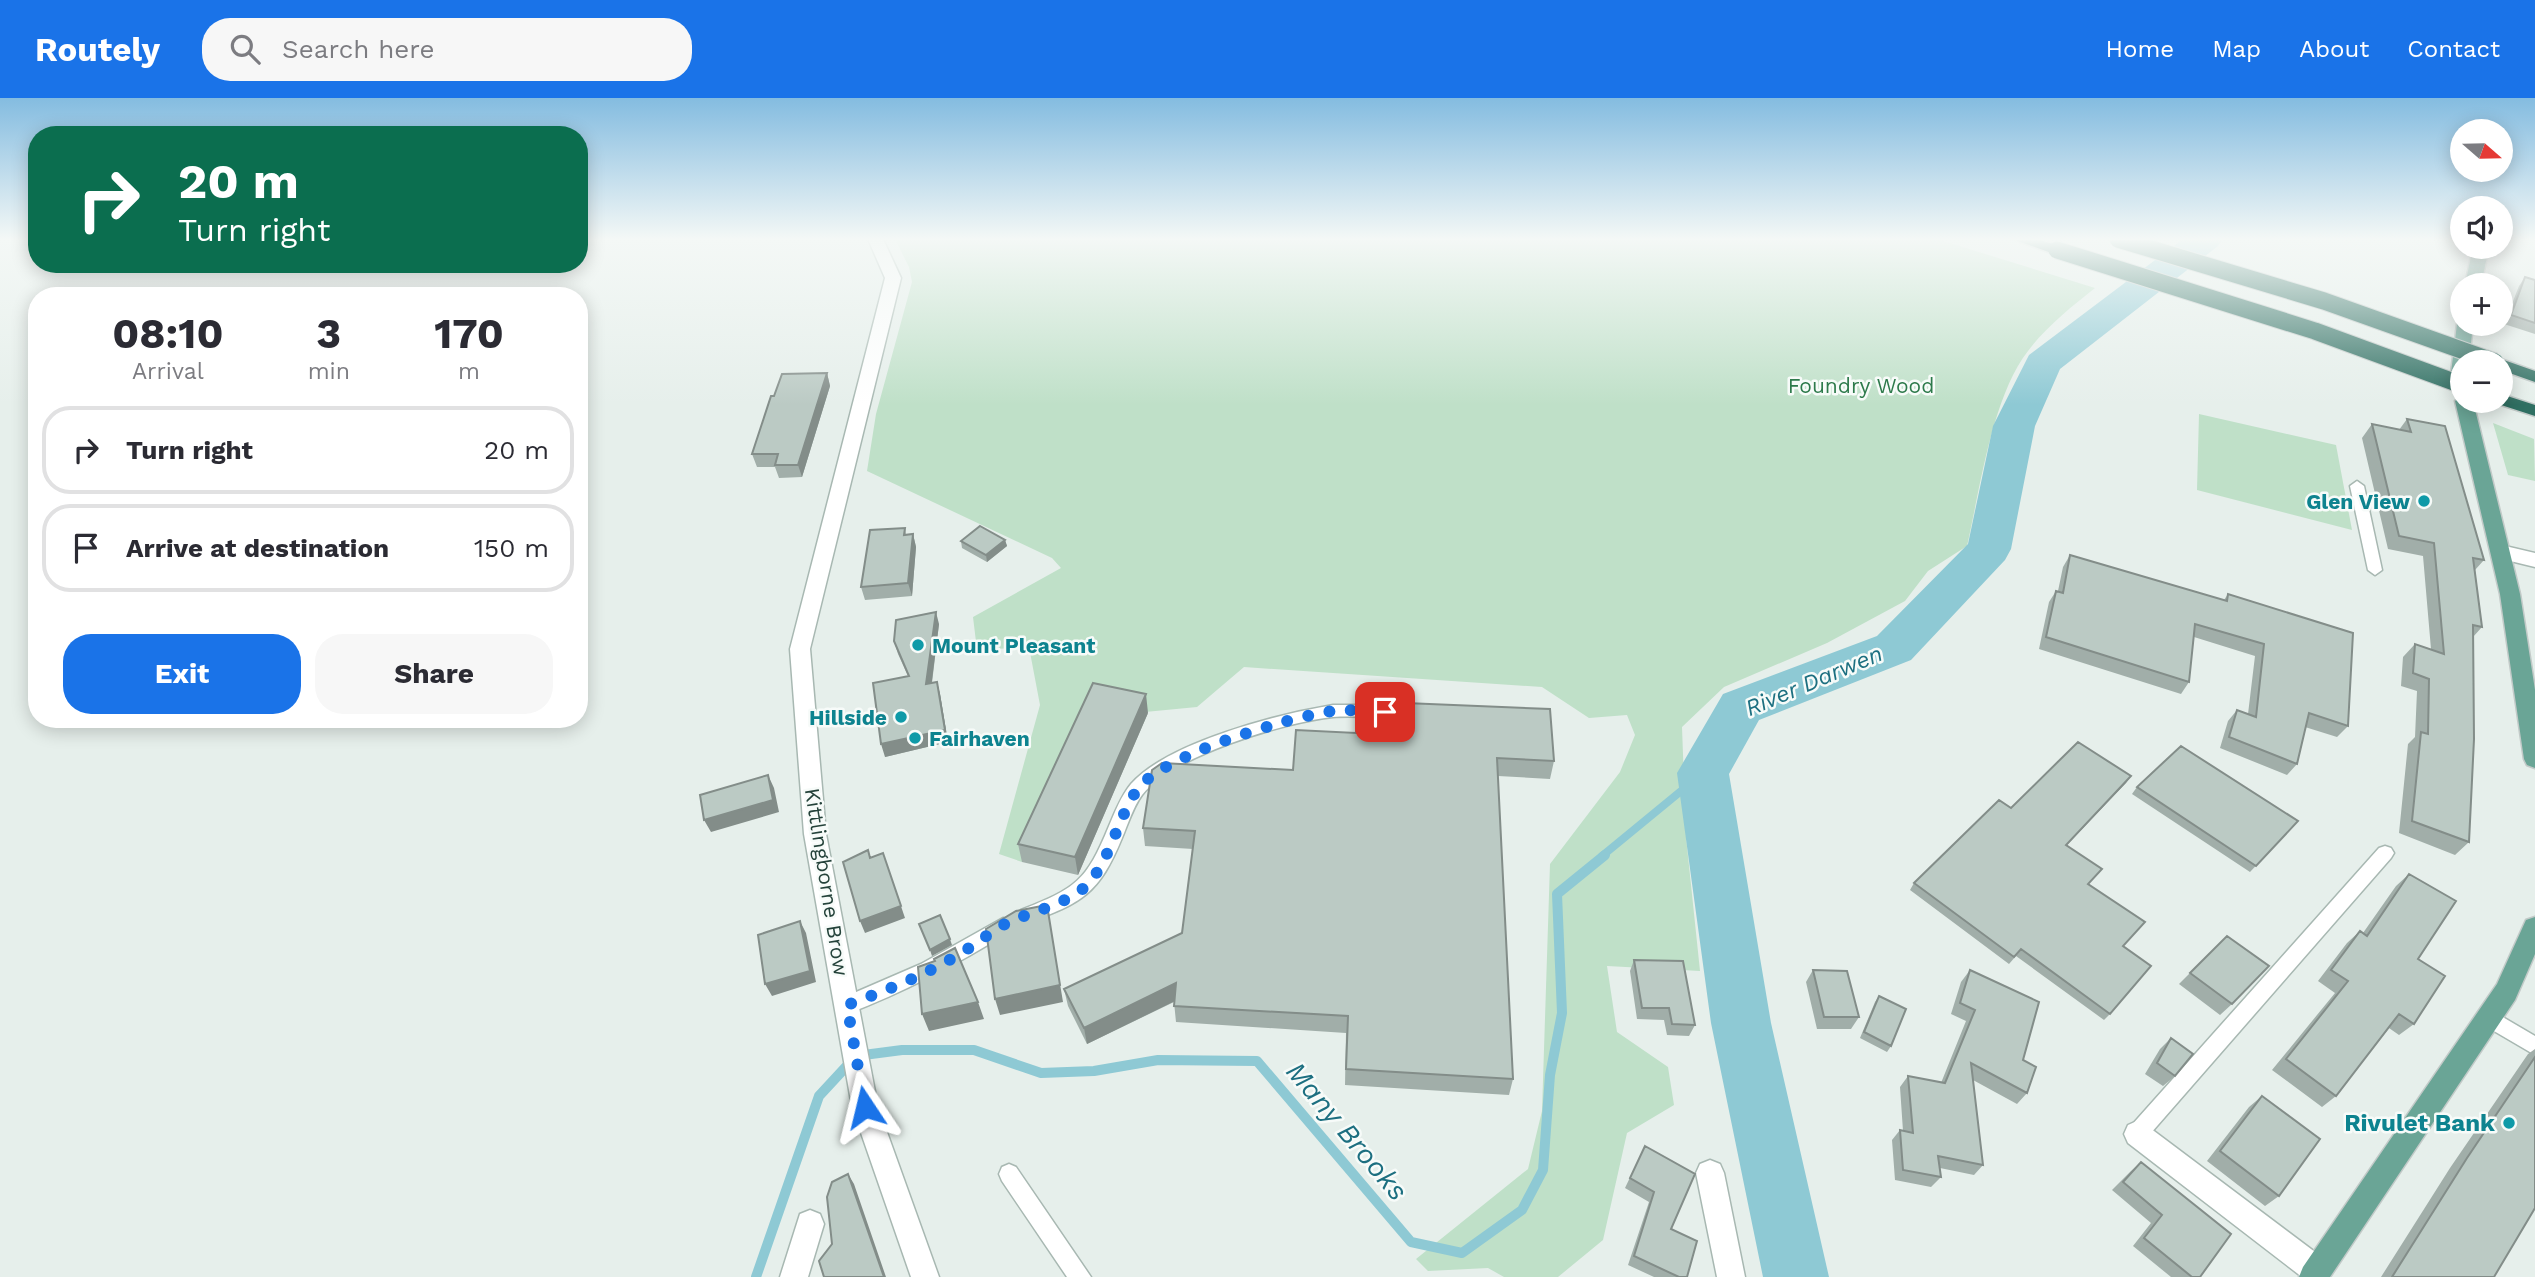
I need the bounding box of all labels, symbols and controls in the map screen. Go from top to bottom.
search box [202,18,692,81]
text: Routely [35,30,160,69]
icon: search [226,30,264,68]
text: Search here [282,34,434,64]
text: Home [2106,35,2174,63]
text: Map [2212,35,2261,63]
text: About [2299,35,2369,63]
text: Contact [2407,35,2500,63]
north arrow [2450,119,2513,182]
map controls [2450,119,2513,413]
text: 20 m [178,152,299,210]
icon: right [63,154,154,245]
button: sound [2450,196,2513,259]
text: Turn right [178,211,330,249]
button: + [2450,273,2513,336]
text: 08:10 [112,309,223,358]
text: 3 [316,309,341,358]
text: 170 [434,309,504,358]
button: − [2450,350,2513,413]
text: Arrival [132,358,204,385]
text: min [308,358,350,385]
text: m [458,358,480,385]
park label: Foundry Wood [1788,373,1934,398]
icon: right [67,431,105,469]
text: Turn right [126,435,253,465]
text: 20 m [484,435,549,465]
place label: Glen View [2306,489,2410,514]
marker: Glen View [2416,493,2432,509]
icon: arrive [67,529,105,567]
text: Arrive at destination [126,533,389,563]
text: 150 m [474,533,549,563]
place label: Mount Pleasant [932,633,1095,658]
button: Exit [63,634,301,714]
button: Share [315,634,553,714]
marker: Mount Pleasant [910,637,926,653]
water label: River Darwen [1741,640,1887,722]
pin [1355,682,1415,742]
icon: arrive [1366,693,1404,731]
place label: Hillside [809,705,887,730]
marker: Hillside [893,709,909,725]
place label: Fairhaven [929,726,1030,751]
marker: Fairhaven [907,730,923,746]
street label: Kittlingborne Brow [800,786,854,978]
water label: Many Brooks [1279,1055,1415,1207]
position arrow [828,1070,902,1144]
place label: Rivulet Bank [2344,1109,2495,1137]
marker: Rivulet Bank [2501,1115,2517,1131]

